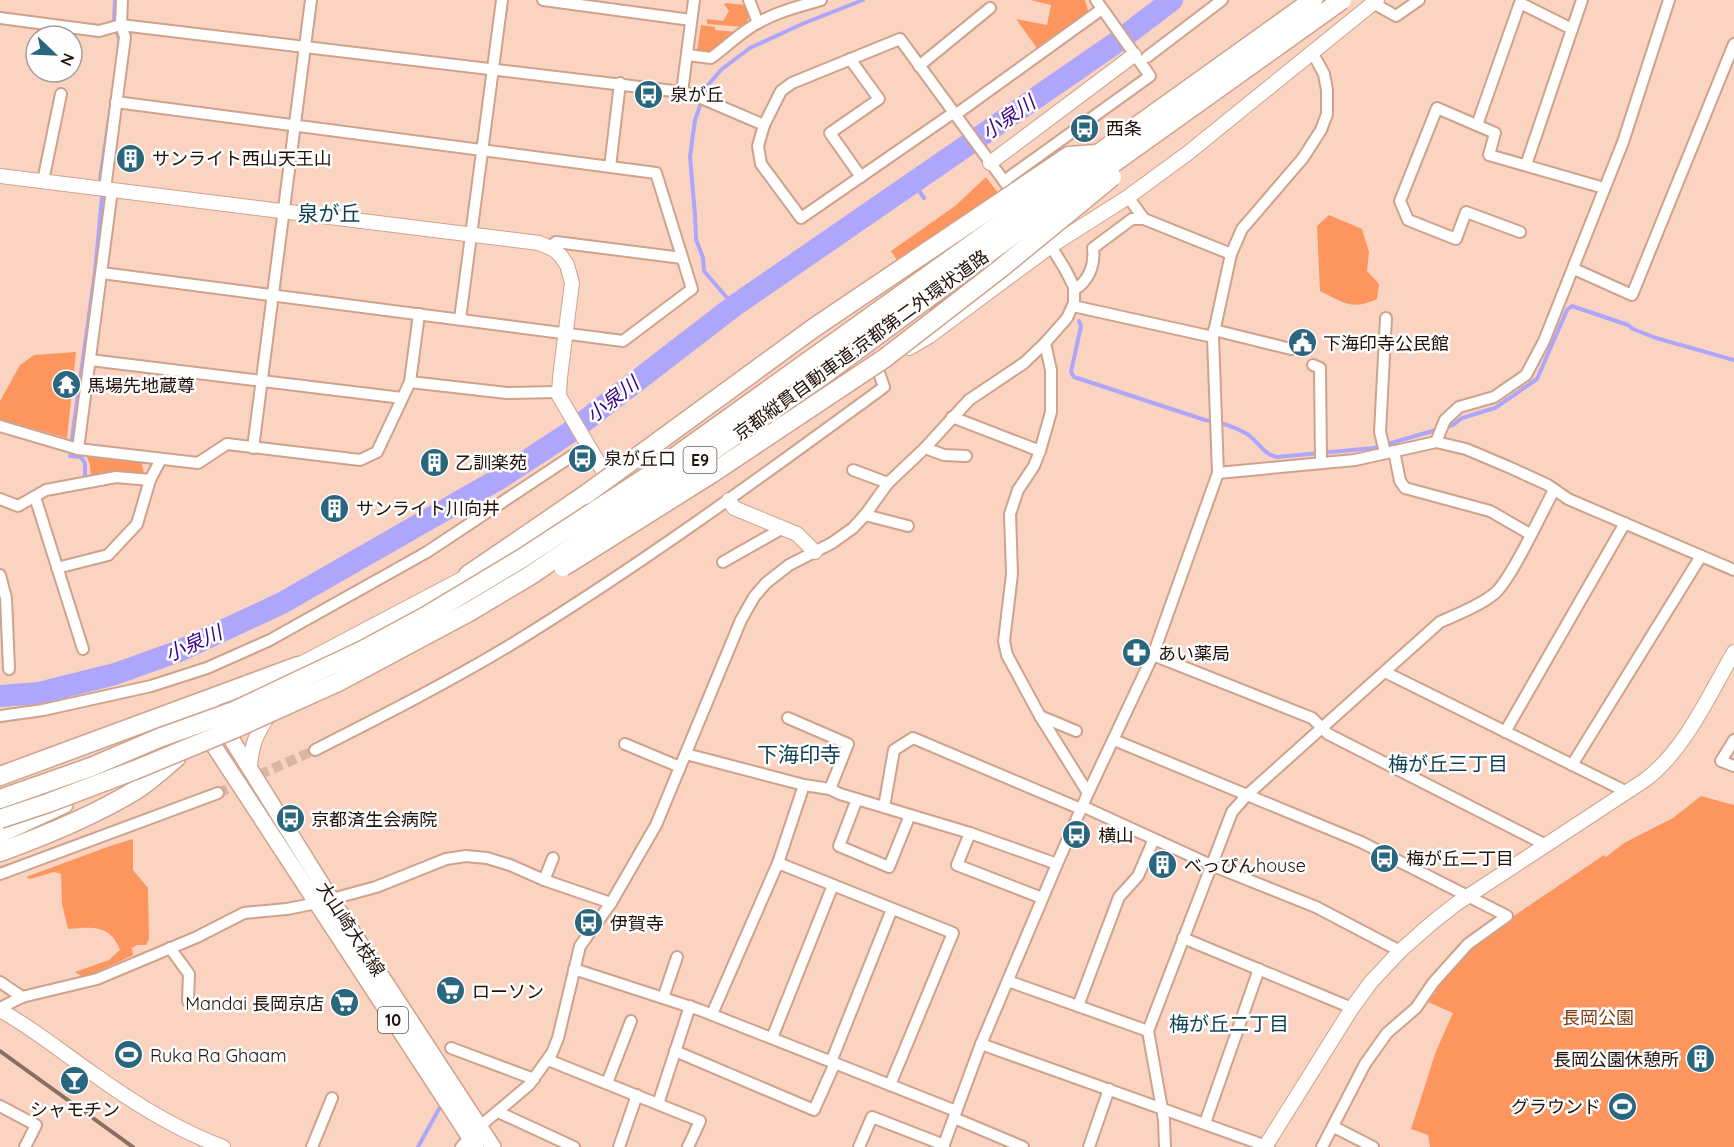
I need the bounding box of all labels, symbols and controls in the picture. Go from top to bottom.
north arrow [24,24,84,84]
text: N [56,51,79,69]
bus stop icon: 泉が丘 [633,78,665,110]
place label: 泉が丘 [670,83,724,106]
water label: 小泉川 [976,88,1041,144]
bus stop icon: 西条 [1069,112,1101,144]
place label: 西条 [1106,117,1142,140]
building icon: サンライト西山天王山 [115,142,147,174]
place label: サンライト西山天王山 [152,147,332,170]
district label: 泉が丘 [298,200,361,226]
street label: 京都縦貫自動車道;京都第二外環状道路 [729,245,993,445]
public building icon: 下海印寺公民館 [1286,327,1318,359]
place label: 下海印寺公民館 [1323,332,1449,355]
temple icon: 馬場先地蔵尊 [50,369,82,401]
water label: 小泉川 [581,369,645,427]
place label: 馬場先地蔵尊 [87,374,195,397]
bus stop icon: 泉が丘口 [567,442,599,474]
building icon: 乙訓楽苑 [418,446,450,478]
place label: 泉が丘口 [604,447,676,470]
road number: E9 [684,447,716,473]
place label: 乙訓楽苑 [455,451,527,474]
building icon: サンライト川向井 [319,492,351,524]
place label: サンライト川向井 [356,497,500,520]
water label: 小泉川 [161,619,227,667]
pharmacy icon: あい薬局 [1121,637,1153,669]
place label: あい薬局 [1158,642,1230,665]
district label: 下海印寺 [757,741,841,767]
district label: 梅が丘三丁目 [1388,751,1508,776]
bus stop icon: 京都済生会病院 [274,803,306,835]
place label: 京都済生会病院 [311,808,437,831]
bus stop icon: 横山 [1061,819,1093,851]
place label: 横山 [1098,824,1134,847]
bus stop icon: 梅が丘二丁目 [1369,842,1401,874]
place label: 梅が丘二丁目 [1406,847,1514,870]
building icon: べっぴんhouse [1147,849,1179,881]
place label: べっぴんhouse [1184,854,1306,877]
street label: 大山崎大枝線 [312,877,390,981]
bus stop icon: 伊賀寺 [573,907,605,939]
place label: 伊賀寺 [610,912,664,935]
supermarket icon: ローソン [435,975,467,1007]
place label: ローソン [472,980,544,1003]
supermarket icon: Mandai 長岡京店 [329,987,361,1019]
place label: Mandai 長岡京店 [185,992,324,1015]
park label: 長岡公園 [1562,1006,1634,1029]
road number: 10 [378,1007,408,1033]
district label: 梅が丘二丁目 [1169,1011,1289,1036]
sports icon: Ruka Ra Ghaam [113,1039,145,1071]
building icon: 長岡公園休憩所 [1684,1043,1716,1075]
place label: Ruka Ra Ghaam [150,1044,287,1067]
place label: 長岡公園休憩所 [1553,1048,1679,1071]
bar icon: シャモチン [59,1064,91,1096]
sports icon: グラウンド [1606,1090,1638,1122]
place label: グラウンド [1511,1095,1601,1118]
place label: シャモチン [30,1098,120,1121]

